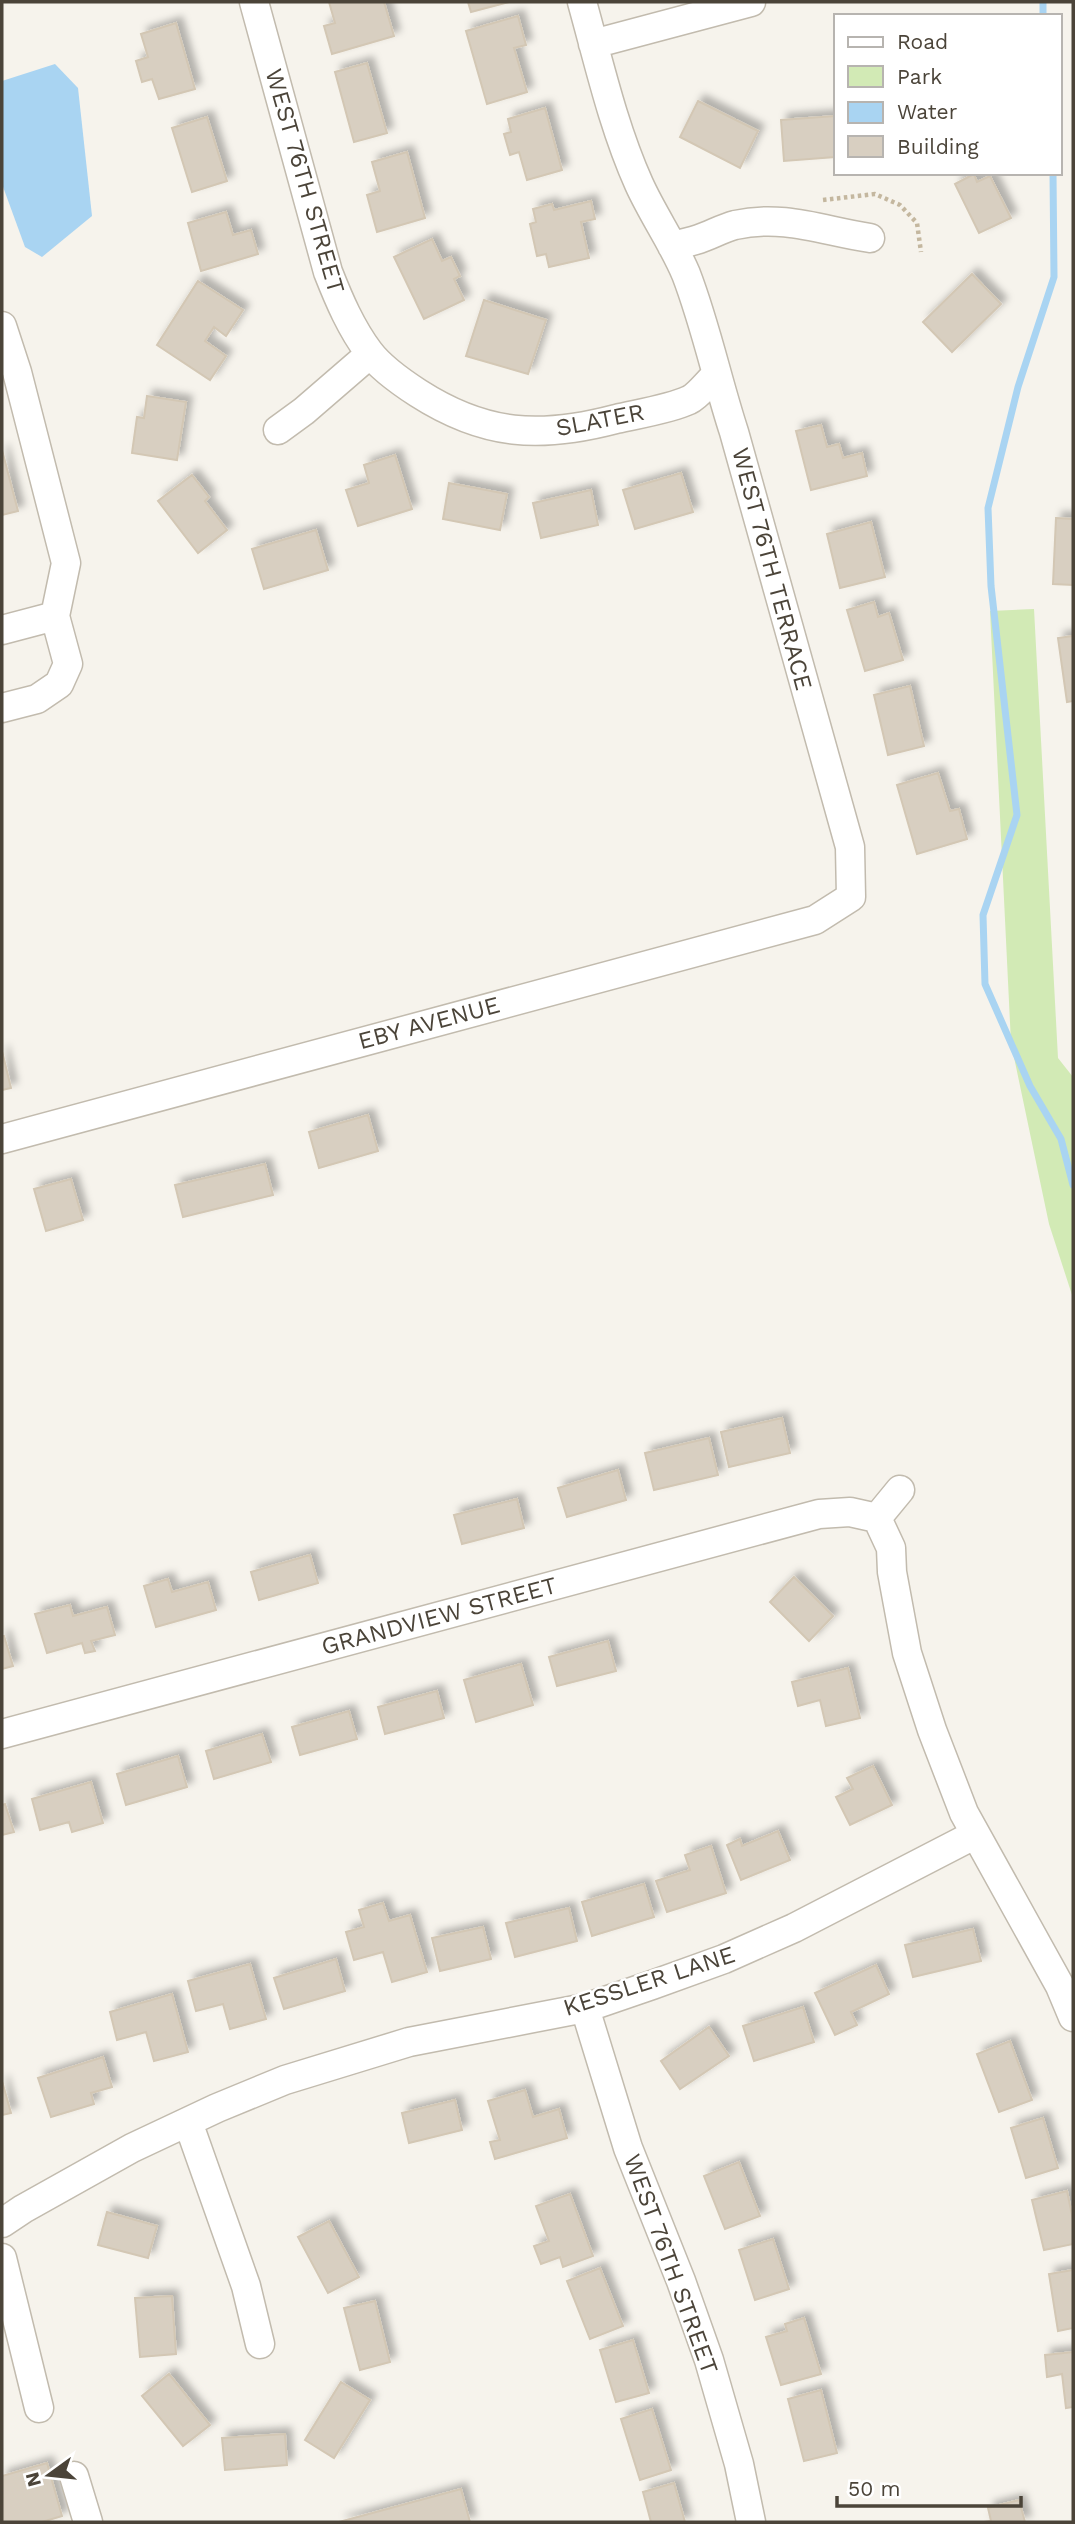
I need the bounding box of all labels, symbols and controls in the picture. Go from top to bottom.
legend [834,14,1061,175]
text: Road [897,29,948,54]
text: Park [897,64,942,89]
street label: WEST 76TH STREET [260,66,350,296]
text: Water [897,99,958,124]
text: Building [897,134,979,159]
street label: SLATER [554,398,646,442]
street label: WEST 76TH TERRACE [726,445,818,693]
street label: EBY AVENUE [355,991,503,1055]
street label: GRANDVIEW STREET [318,1571,560,1661]
street label: KESSLER LANE [560,1940,738,2022]
street label: WEST 76TH STREET [618,2150,724,2378]
north arrow [14,2440,84,2510]
scale bar [837,2464,1021,2508]
text: N [20,2469,46,2489]
text: 50 m [848,2476,900,2501]

